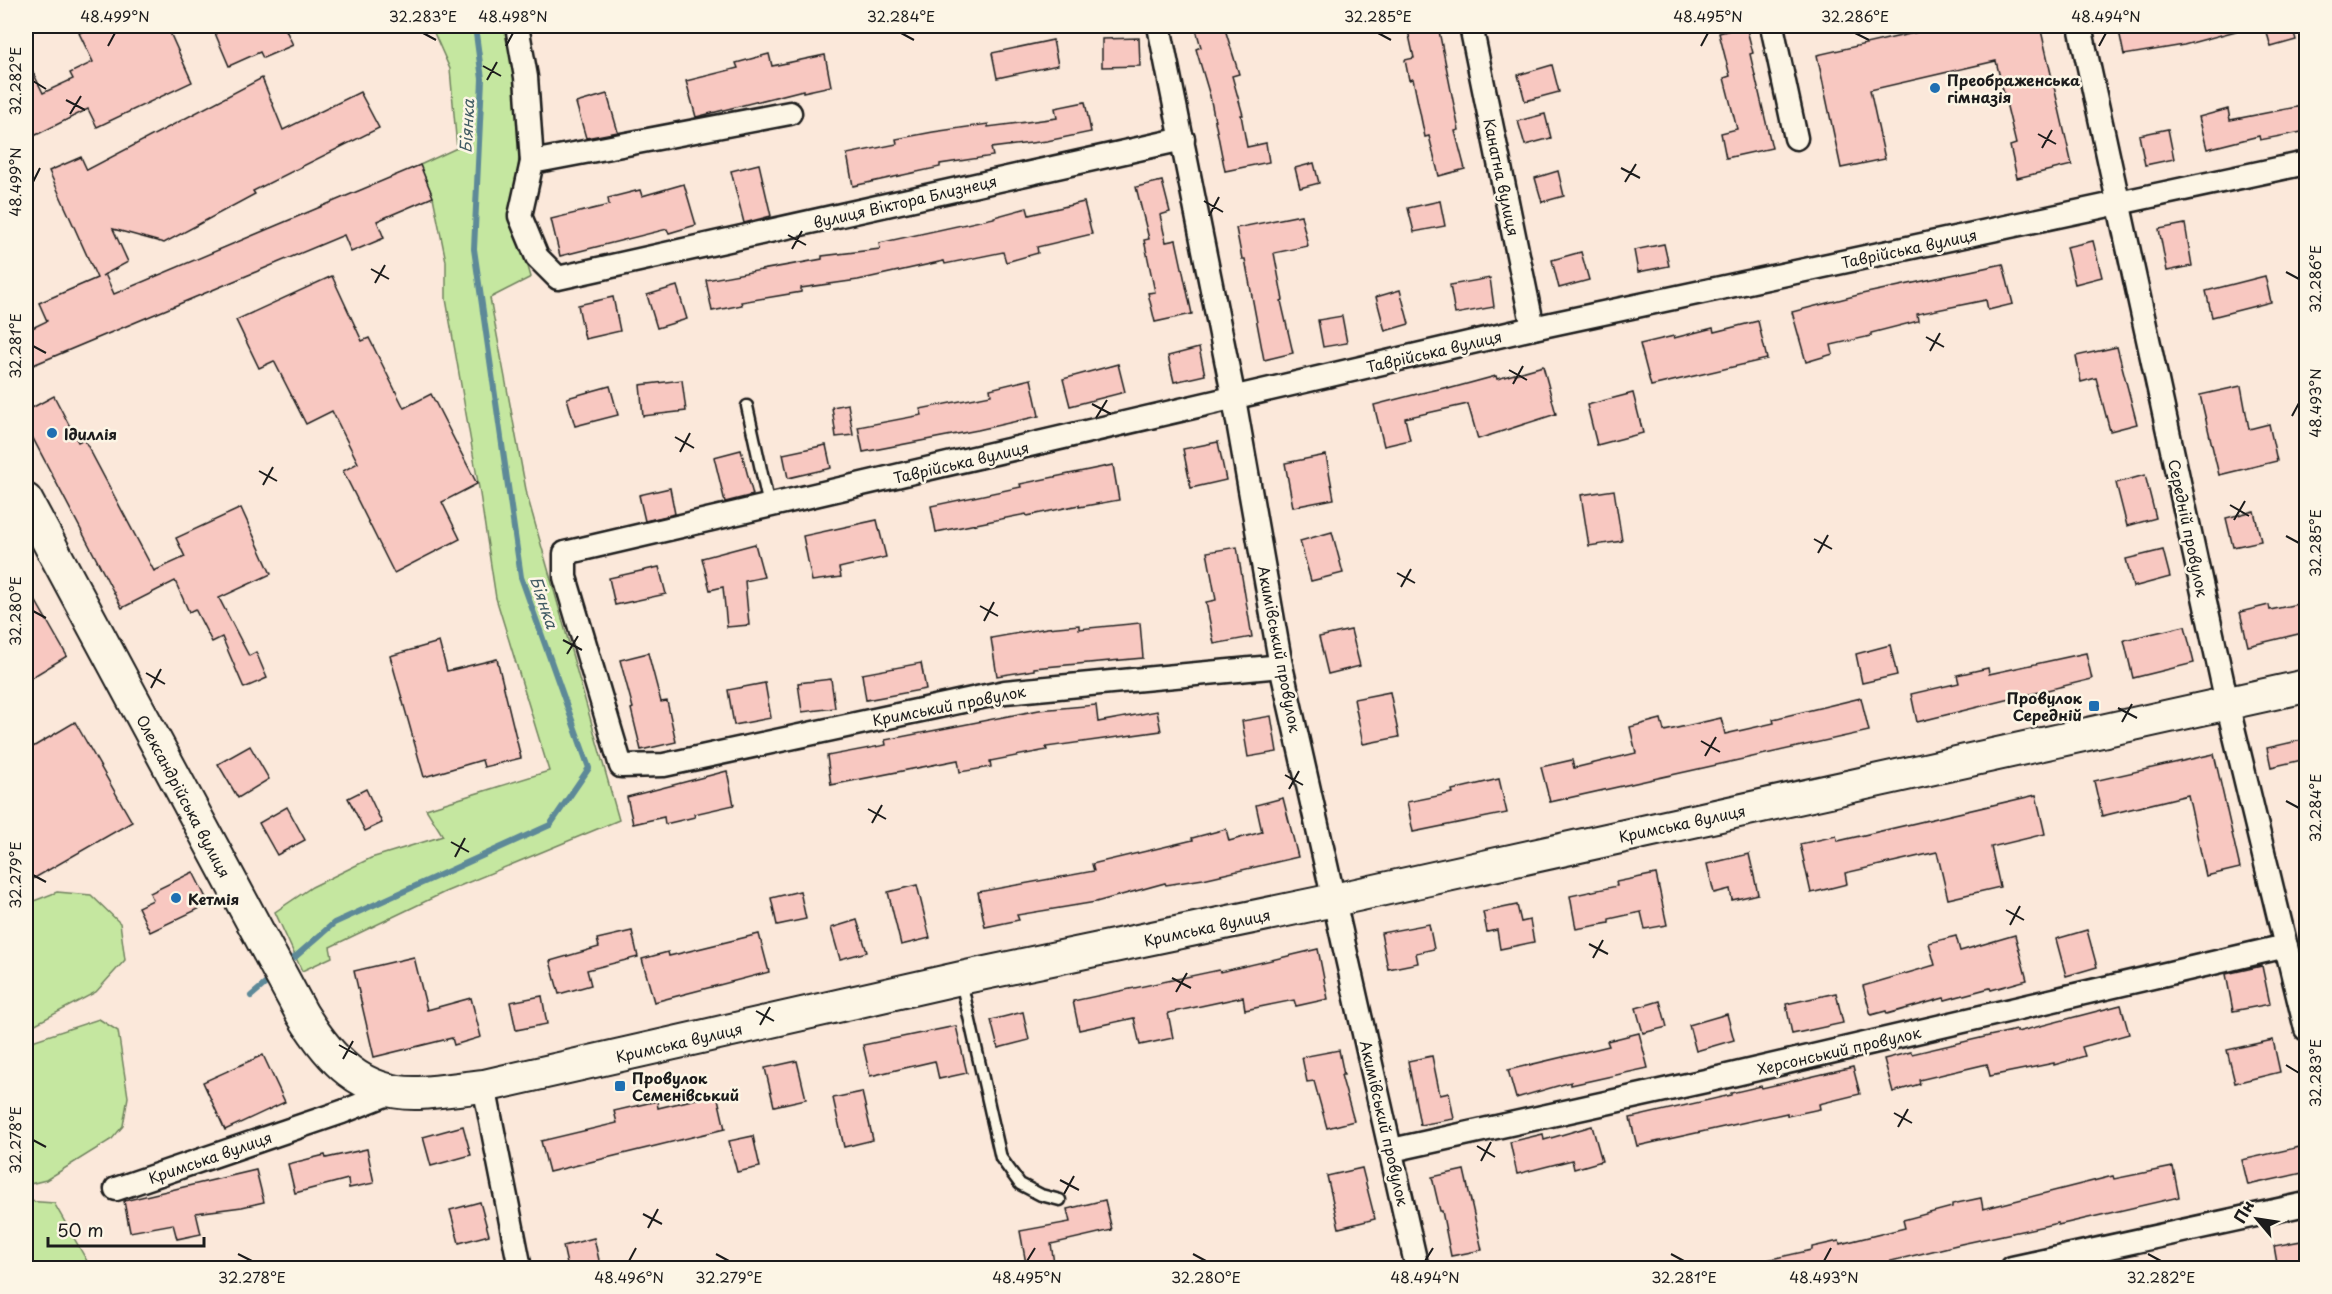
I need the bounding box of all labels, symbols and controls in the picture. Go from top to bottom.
text: 48.499°N [80,4,150,27]
text: 32.283°E [389,4,457,27]
text: 48.498°N [478,4,548,27]
text: 32.284°E [867,4,935,27]
text: 32.285°E [1344,4,1412,27]
text: 48.495°N [1673,4,1743,27]
text: 32.286°E [1821,4,1889,27]
text: 48.494°N [2071,4,2141,27]
text: 32.282°E [3,47,26,115]
place label: Преображенська гімназія [1947,68,2080,108]
marker: Преображенська гімназія [1928,81,1942,95]
water label: Біянка [453,98,479,153]
street label: Канатна вулиця [1478,116,1526,238]
text: 48.499°N [3,147,26,217]
street label: вулиця Віктора Близнеця [811,169,999,233]
street label: Таврійська вулиця [1839,222,1979,274]
text: 32.286°E [2303,245,2326,313]
text: 32.281°E [3,313,26,379]
street label: Таврійська вулиця [1364,324,1504,378]
text: 48.493°N [2303,368,2326,438]
place label: Ідиллія [64,422,117,445]
marker: Ідиллія [45,426,59,440]
street label: Таврійська вулиця [891,435,1031,489]
street label: Середній провулок [2163,457,2215,599]
text: 32.285°E [2303,509,2326,577]
street label: Акимівський провулок [1253,564,1307,734]
water label: Біянка [525,573,565,632]
text: 32.280°E [3,576,26,646]
street label: Кримський провулок [870,679,1028,731]
place label: Провулок Середній [2007,686,2082,726]
marker: Провулок Середній [2087,699,2101,713]
street label: Олександрійська вулиця [131,711,237,881]
text: 32.284°E [2303,774,2326,842]
street label: Кримська вулиця [1616,798,1748,848]
text: 32.279°E [3,841,26,909]
place label: Кетмія [188,887,239,910]
marker: Кетмія [169,891,183,905]
street label: Кримська вулиця [1141,902,1273,952]
street label: Кримська вулиця [614,1016,744,1068]
street label: Херсонський провулок [1755,1020,1923,1080]
street label: Акимівський провулок [1355,1038,1415,1208]
text: 32.283°E [2303,1039,2326,1107]
place label: Провулок Семенівський [632,1066,739,1106]
marker: Провулок Семенівський [613,1079,627,1093]
text: 32.278°E [3,1106,26,1174]
street label: Кримська вулиця [145,1125,275,1189]
north arrow [2227,1189,2287,1249]
text: Пн [2227,1195,2259,1227]
scale bar [48,1210,204,1248]
text: 50 m [57,1216,104,1243]
text: 32.278°E [218,1265,286,1288]
text: 48.496°N [594,1265,664,1288]
text: 32.279°E [695,1265,763,1288]
text: 48.495°N [992,1265,1062,1288]
text: 32.280°E [1171,1265,1241,1288]
text: 48.494°N [1390,1265,1460,1288]
text: 32.281°E [1651,1265,1717,1288]
text: 48.493°N [1789,1265,1859,1288]
text: 32.282°E [2127,1265,2195,1288]

